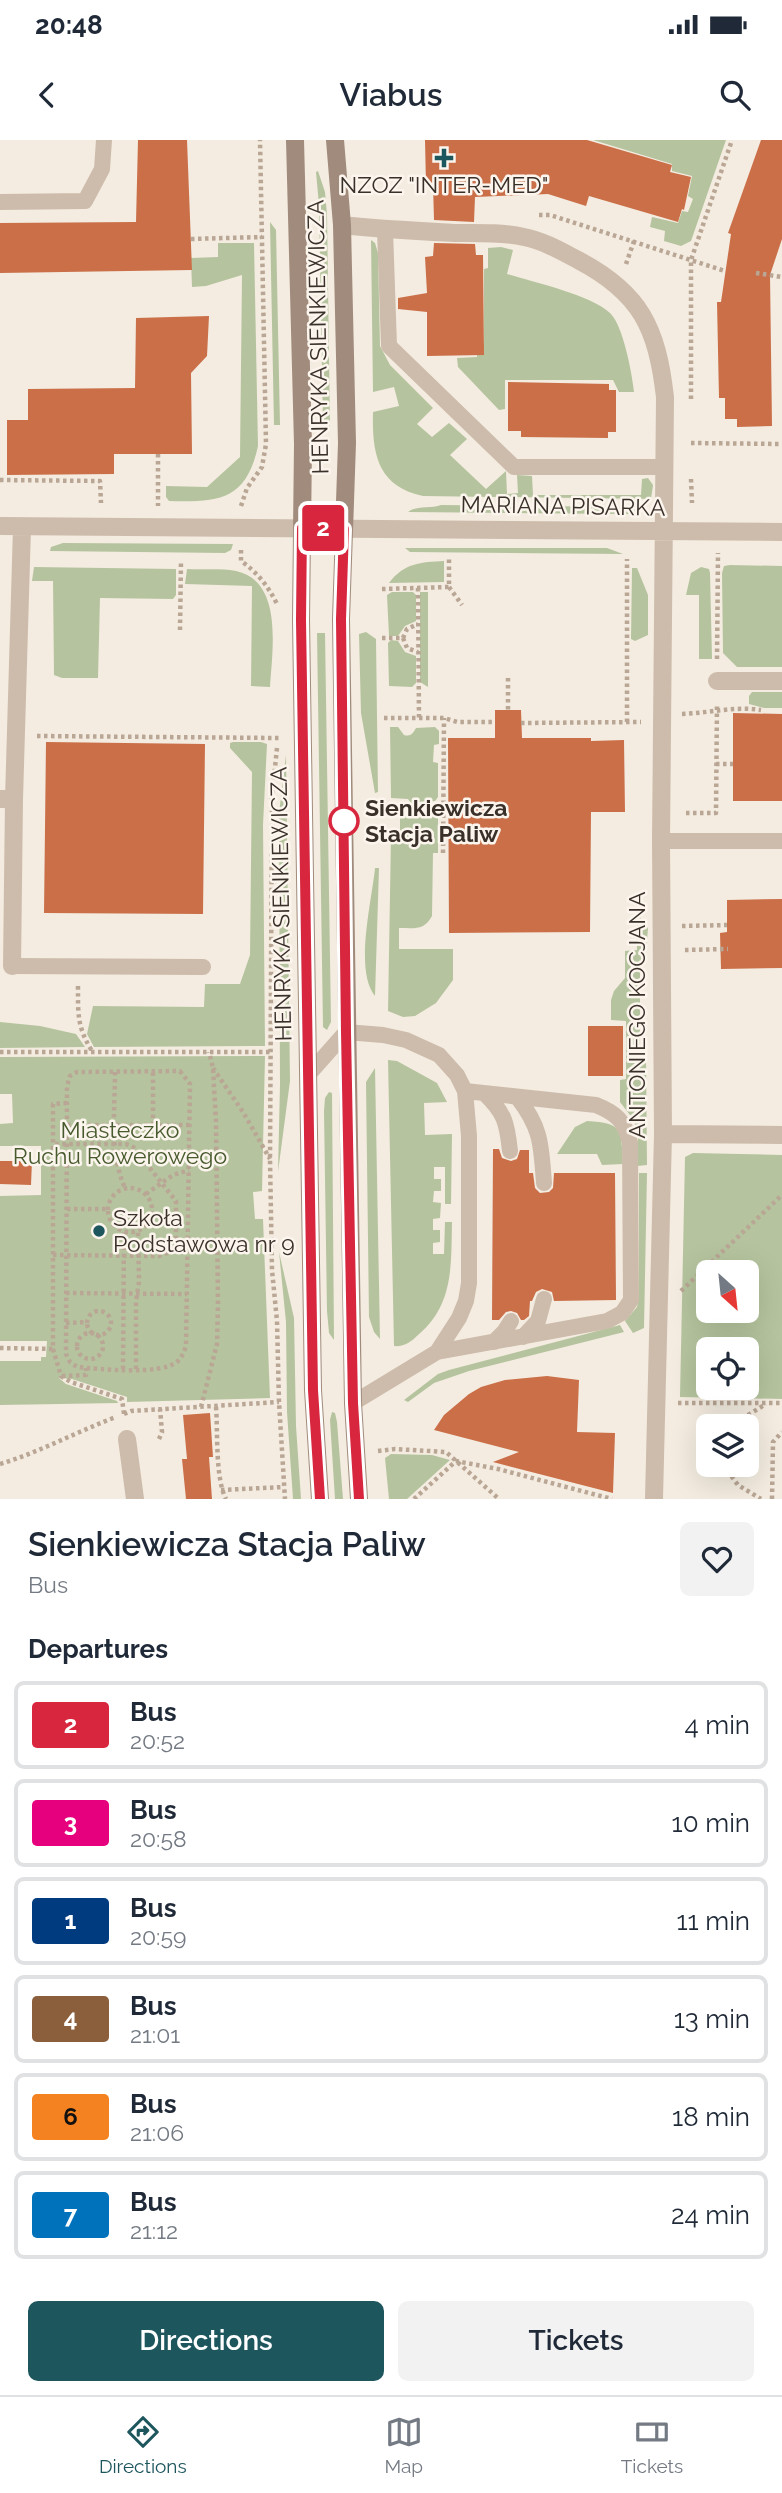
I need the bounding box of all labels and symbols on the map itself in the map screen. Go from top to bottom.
marker: NZOZ "INTER-MED" [434,148,454,168]
place label: NZOZ "INTER-MED" [340,171,548,198]
street label: HENRYKA SIENKIEWICZA [302,199,333,475]
street label: MARIANA PISARKA [460,490,666,521]
line badge: 2 [300,505,346,551]
street label: HENRYKA SIENKIEWICZA [265,766,296,1042]
place label: Sienkiewicza Stacja Paliw [365,794,507,847]
marker: Sienkiewicza Stacja Paliw [329,806,359,836]
street label: ANTONIEGO KOCJANA [623,891,650,1139]
park label: Miasteczko Ruchu Rowerowego [13,1116,227,1169]
place label: Szkoła Podstawowa nr 9 [113,1204,295,1257]
marker: Szkoła Podstawowa nr 9 [91,1223,107,1239]
north arrow [696,1260,760,1323]

